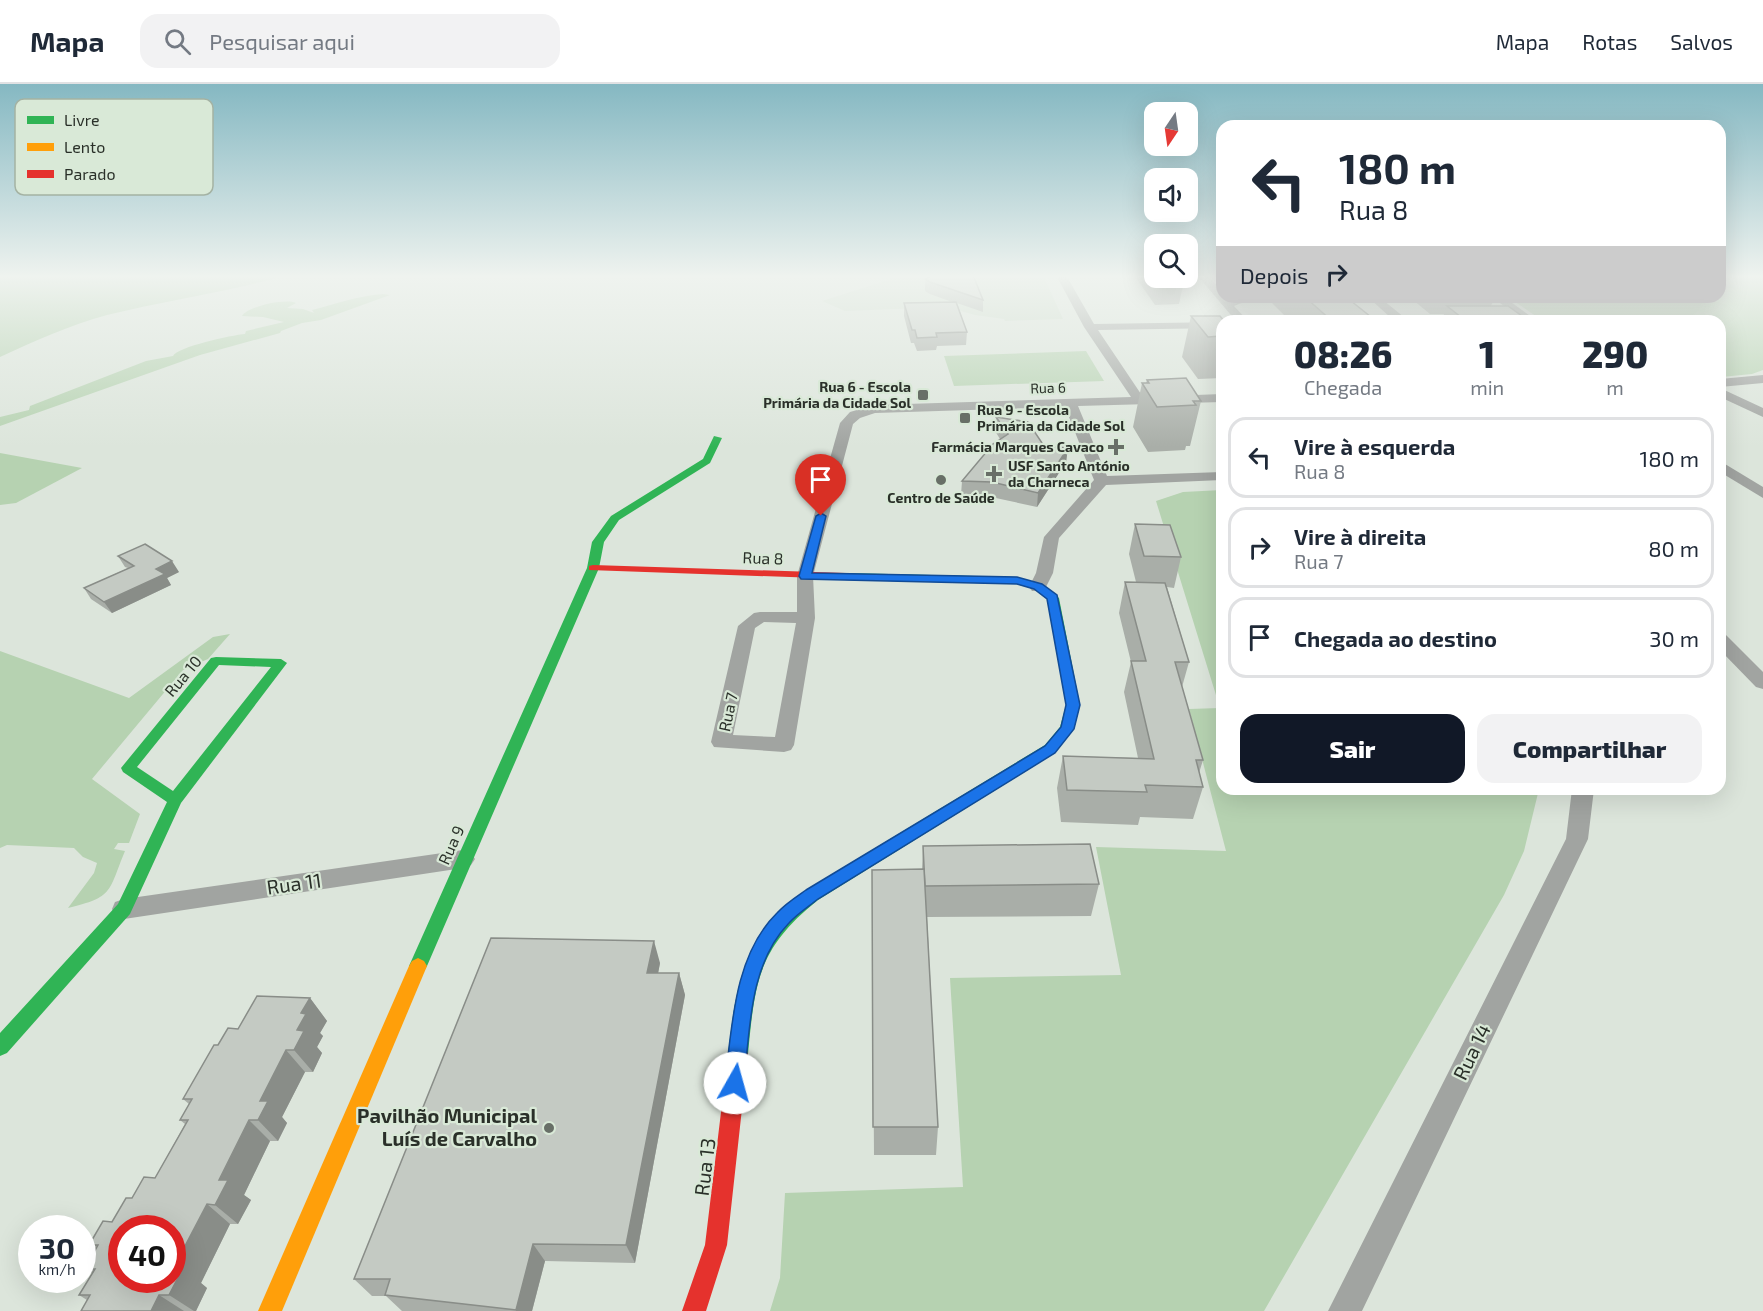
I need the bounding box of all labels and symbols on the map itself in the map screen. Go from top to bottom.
legend [15,99,213,195]
north arrow [1144,102,1198,156]
text: Livre [64,110,99,129]
text: Lento [64,137,105,156]
text: Parado [64,164,116,183]
place label: Rua 6 - Escola Primária da Cidade Sol [763,378,911,411]
street label: Rua 6 [1030,378,1066,397]
marker: Rua 6 - Escola Primária da Cidade Sol [916,388,930,402]
place label: Rua 9 - Escola Primária da Cidade Sol [977,401,1125,434]
marker: Rua 9 - Escola Primária da Cidade Sol [958,411,972,425]
place label: Farmácia Marques Cavaco [931,438,1104,455]
marker: Farmácia Marques Cavaco [1109,440,1123,454]
pin [795,454,846,516]
place label: USF Santo António da Charneca [1008,457,1130,490]
marker: USF Santo António da Charneca [985,465,1003,483]
marker: Centro de Saúde [934,473,948,487]
place label: Centro de Saúde [887,489,995,506]
street label: Rua 8 [742,547,784,568]
street label: Rua 10 [160,651,205,700]
street label: Rua 7 [714,691,741,733]
street label: Rua 9 [434,822,467,867]
street label: Rua 11 [265,867,323,899]
street label: Rua 14 [1447,1020,1495,1084]
position arrow [703,1051,767,1115]
place label: Pavilhão Municipal Luís de Carvalho [357,1103,537,1150]
marker: Pavilhão Municipal Luís de Carvalho [542,1121,556,1135]
street label: Rua 13 [689,1136,719,1197]
speed limit sign: 40 [108,1215,186,1293]

